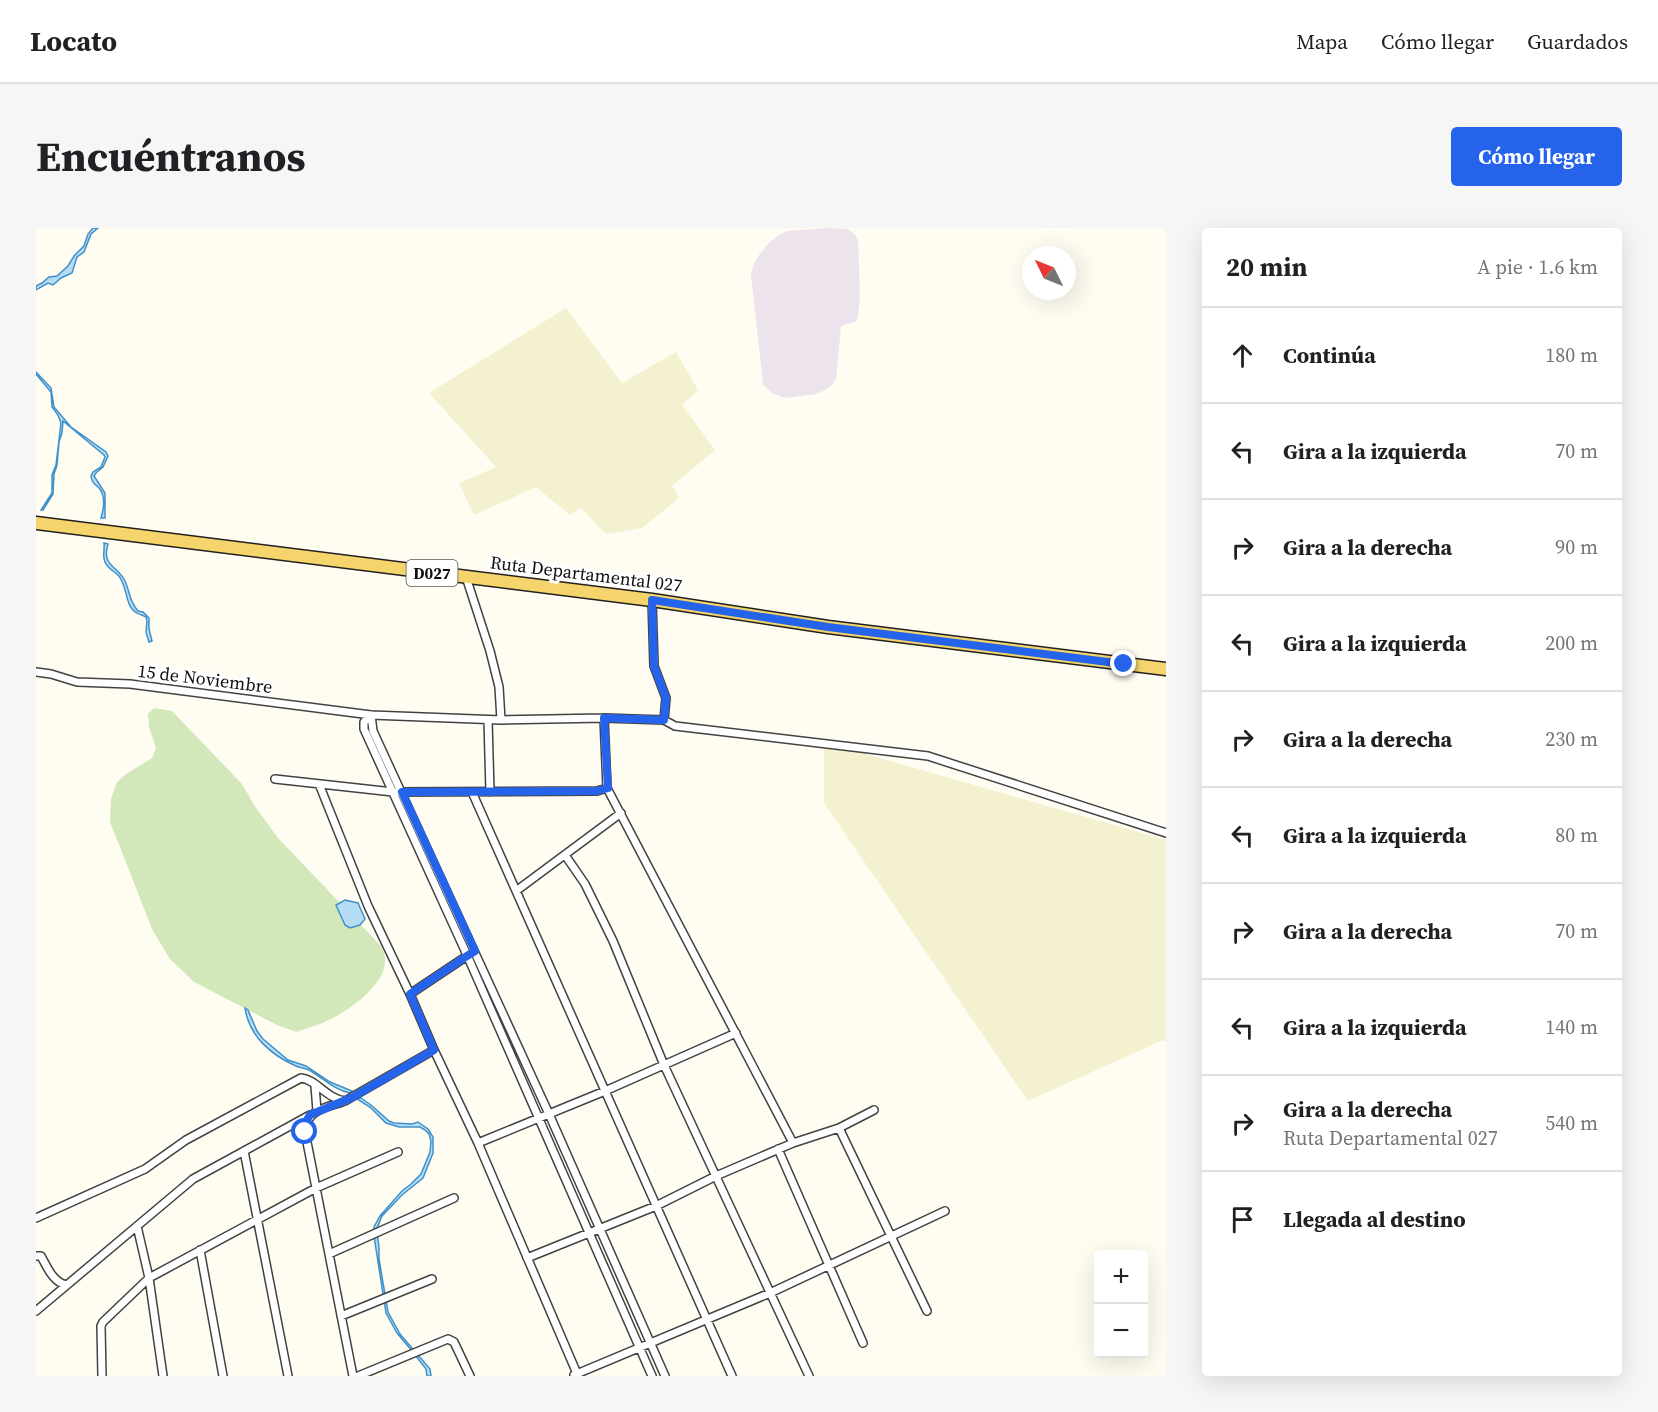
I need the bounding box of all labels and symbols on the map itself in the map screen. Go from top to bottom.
north arrow [1022,246,1076,300]
street label: Ruta Departamental 027 [489,549,683,598]
road number: D027 [406,560,458,586]
route end [1110,650,1136,676]
street label: 15 de Noviembre [136,658,274,699]
route start [291,1118,317,1144]

